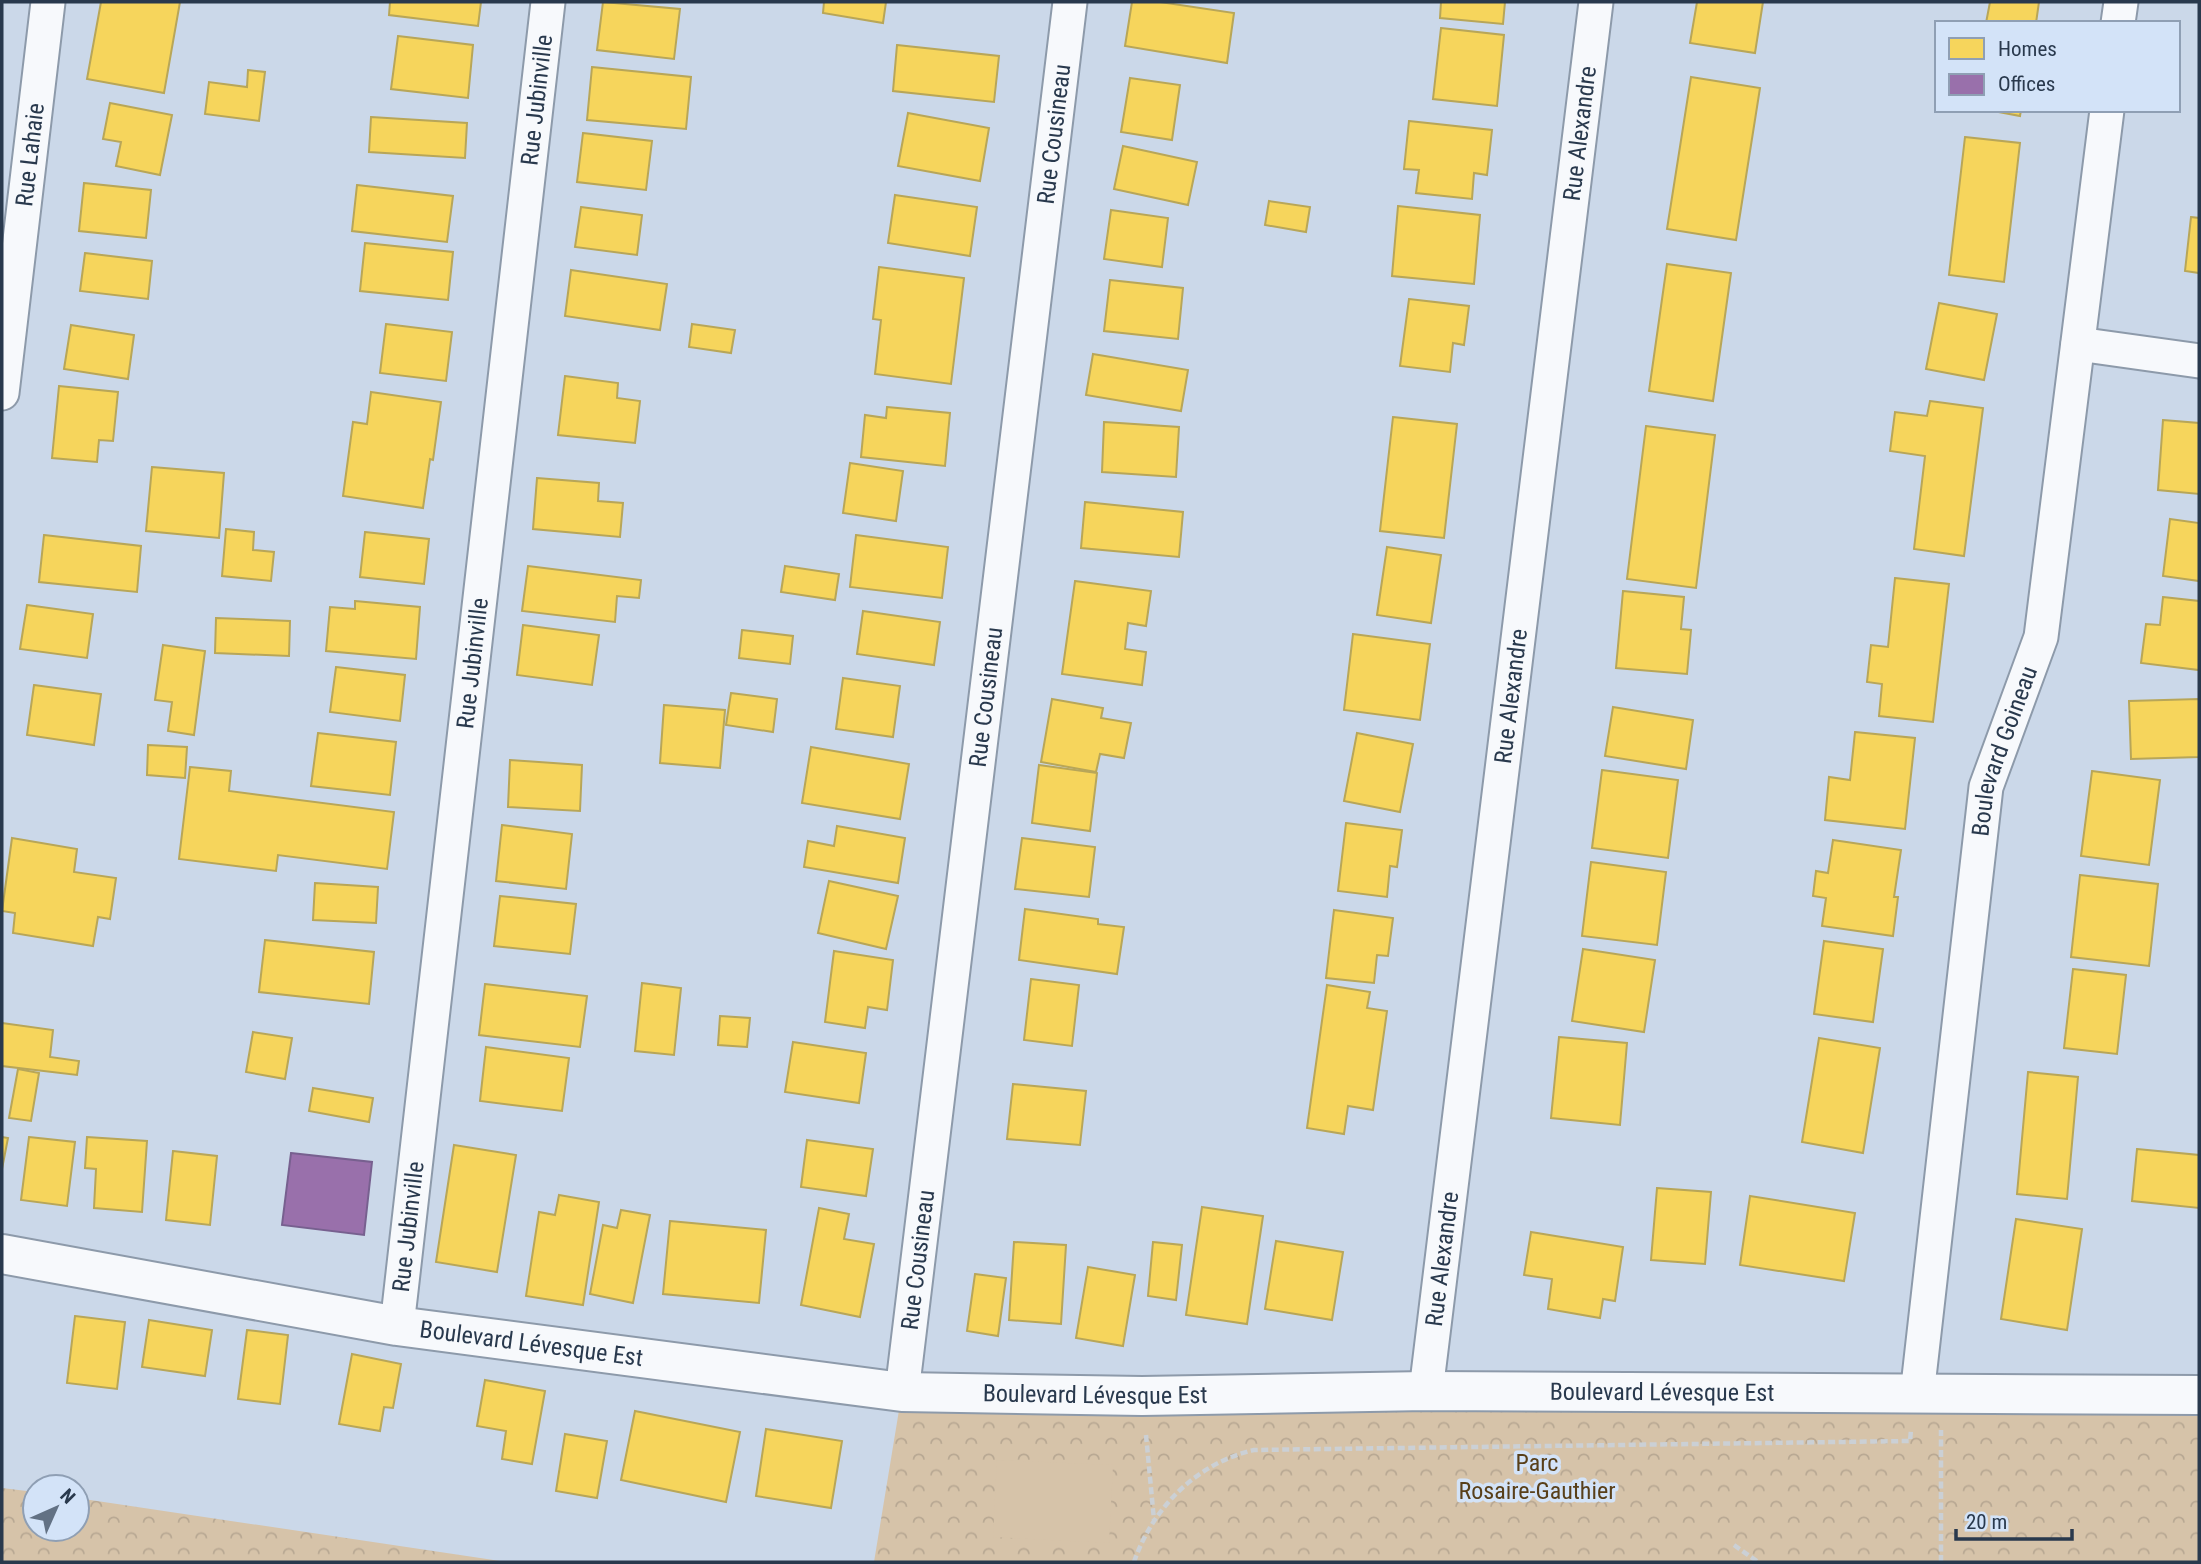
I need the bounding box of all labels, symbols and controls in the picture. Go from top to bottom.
legend [1935,21,2180,112]
street label: Rue Jubinville [515,33,558,167]
text: Homes [1998,37,2057,61]
street label: Rue Cousineau [1032,63,1076,206]
street label: Rue Alexandre [1558,64,1602,202]
text: Offices [1998,72,2055,96]
street label: Rue Lahaie [10,101,50,208]
street label: Rue Jubinville [451,596,494,730]
street label: Rue Cousineau [964,625,1008,769]
street label: Rue Alexandre [1489,627,1533,765]
street label: Boulevard Goineau [1967,662,2043,838]
street label: Rue Jubinville [387,1160,430,1294]
street label: Rue Cousineau [896,1188,940,1332]
street label: Rue Alexandre [1420,1190,1464,1328]
street label: Boulevard Lévesque Est [418,1315,645,1372]
street label: Boulevard Lévesque Est [1550,1378,1775,1407]
street label: Boulevard Lévesque Est [983,1379,1208,1410]
park label: Parc Rosaire-Gauthier [1458,1449,1616,1505]
north arrow [21,1473,91,1543]
text: N [55,1484,80,1509]
scale bar [1956,1498,2072,1542]
text: 20 m [1966,1510,2007,1534]

